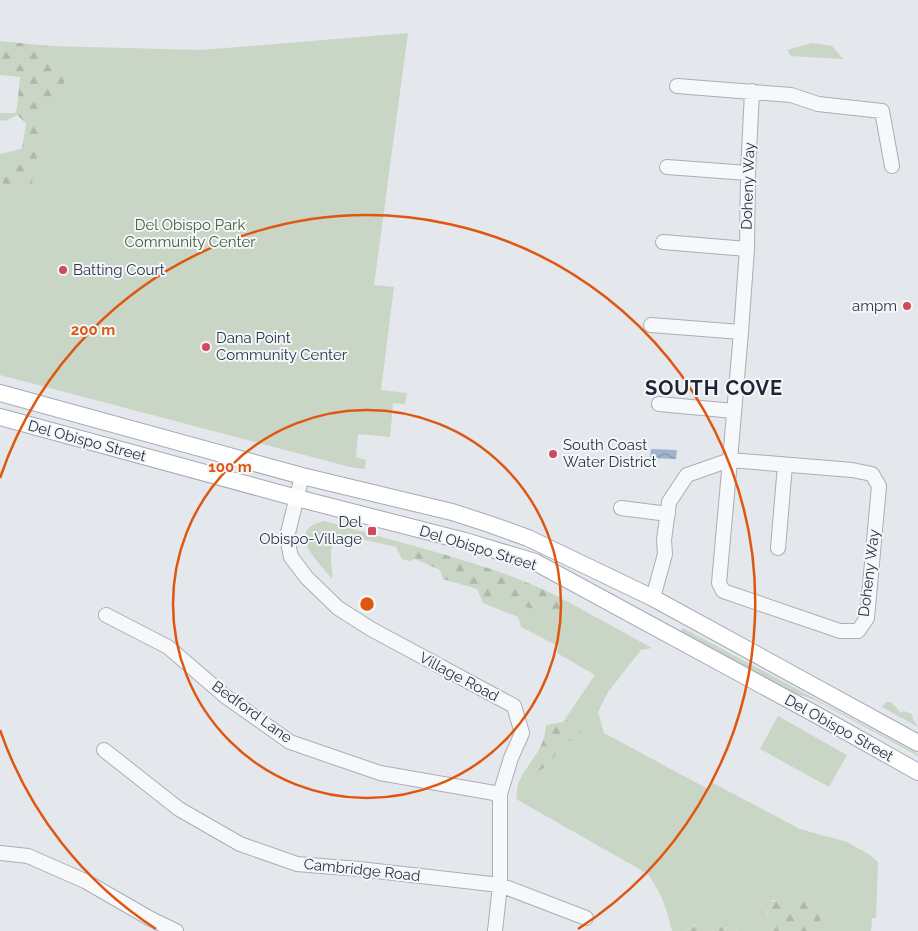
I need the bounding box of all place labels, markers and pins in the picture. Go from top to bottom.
place label: Batting Court [73,261,165,279]
marker: Batting Court [57,264,69,276]
place label: ampm [852,297,897,315]
marker: ampm [901,300,913,312]
place label: Dana Point Community Center [216,329,348,364]
marker: Dana Point Community Center [200,341,212,353]
place label: South Coast Water District [563,436,657,471]
marker: South Coast Water District [547,448,559,460]
place label: Del Obispo-Village [259,513,363,548]
marker: Del Obispo-Village [366,525,378,537]
centre of rings [358,595,376,613]

